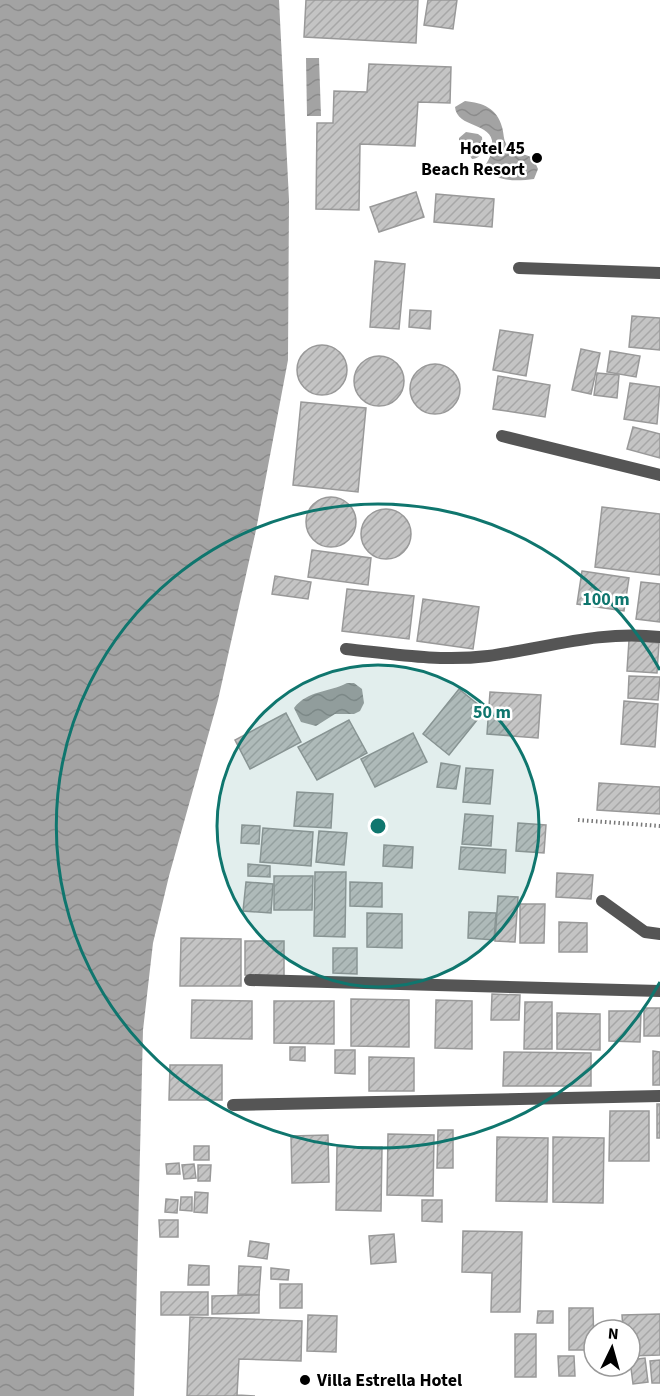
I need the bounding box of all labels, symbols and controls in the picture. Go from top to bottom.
place label: Hotel 45 Beach Resort [421,136,525,182]
marker: Hotel 45 Beach Resort [530,151,544,165]
text: 100 m [582,587,630,612]
text: 50 m [473,700,511,725]
centre of rings [368,816,388,836]
north arrow [582,1318,642,1378]
text: N [607,1323,619,1345]
place label: Villa Estrella Hotel [316,1368,462,1393]
marker: Villa Estrella Hotel [298,1373,312,1387]

